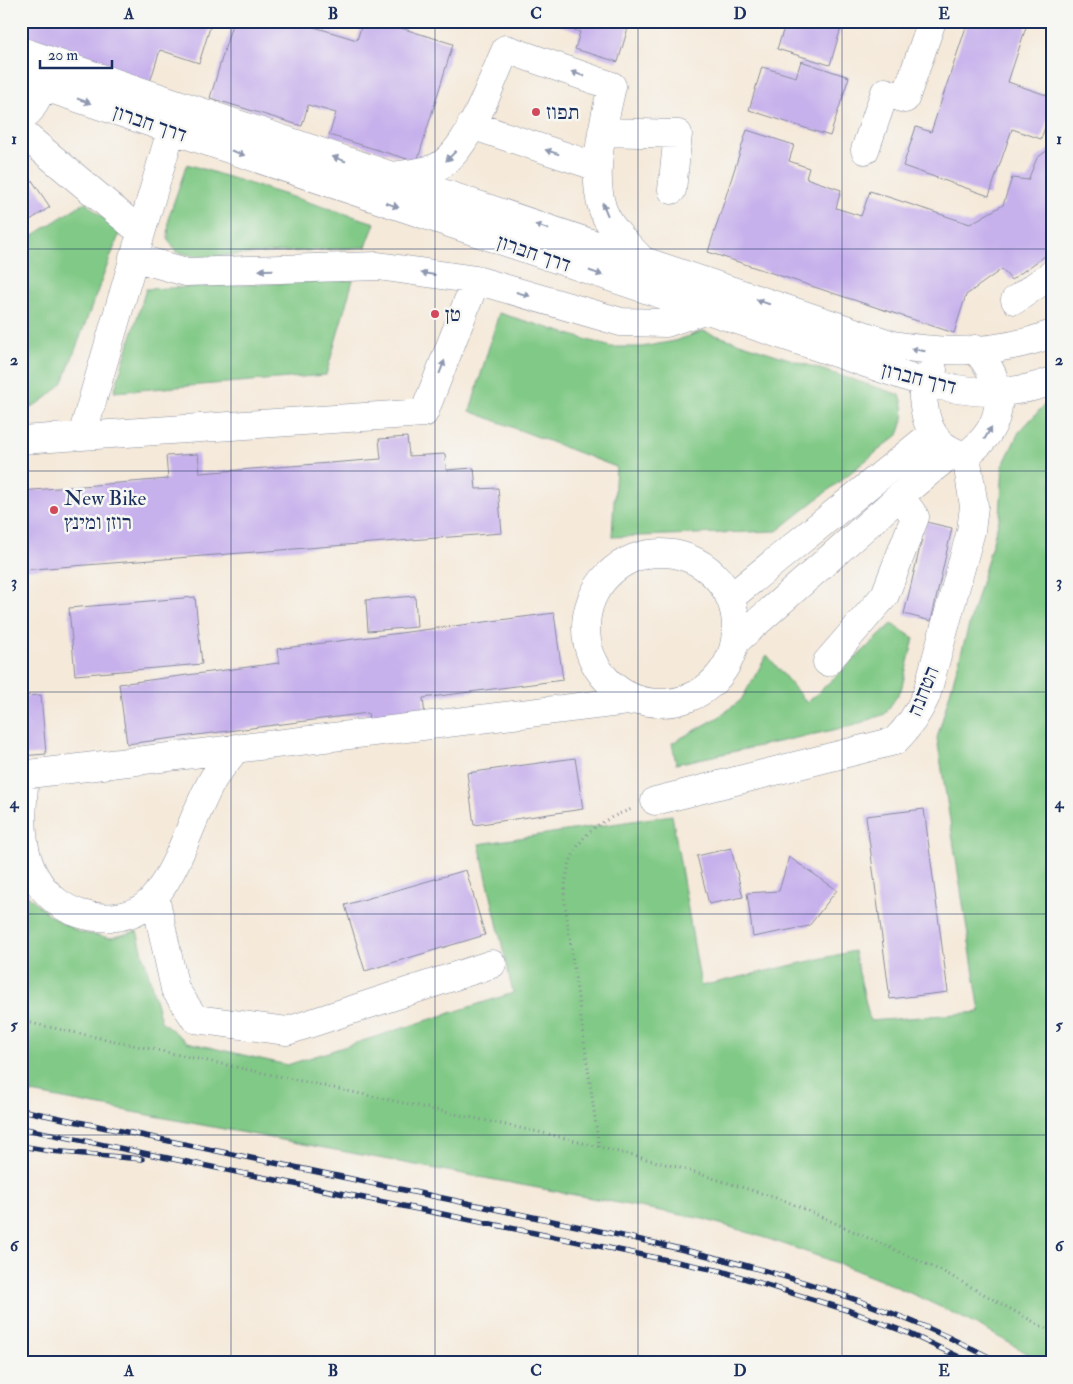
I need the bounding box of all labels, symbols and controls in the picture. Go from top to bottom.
text: A [123,4,135,24]
text: B [328,4,338,24]
text: C [530,4,542,24]
text: D [733,4,747,24]
text: E [938,4,950,24]
scale bar [40,38,112,70]
text: 20 m [48,46,78,65]
one-way arrow [570,70,585,78]
one-way arrow [77,97,92,105]
street label: דרך חברון [109,98,190,149]
place label: תפוז [546,99,580,126]
marker: תפוז [530,106,542,118]
text: 1 [11,129,17,149]
text: 1 [1056,129,1062,149]
one-way arrow [544,148,559,156]
one-way arrow [231,149,246,157]
one-way arrow [445,150,457,162]
one-way arrow [331,154,346,162]
one-way arrow [385,201,400,209]
one-way arrow [601,201,609,216]
one-way arrow [535,223,550,231]
street label: דרך חברון [493,228,574,279]
one-way arrow [258,266,274,274]
one-way arrow [420,269,436,277]
one-way arrow [588,270,603,278]
one-way arrow [516,290,531,298]
one-way arrow [755,298,770,306]
place label: טן [445,301,461,328]
marker: טן [429,308,441,320]
one-way arrow [909,345,925,353]
text: 2 [10,350,18,370]
text: 2 [1055,350,1063,370]
street label: דרך חברון [879,356,959,401]
one-way arrow [438,359,446,374]
one-way arrow [984,425,992,440]
place label: New Bike רוזן ומינץ [64,485,146,536]
marker: New Bike רוזן ומינץ [48,504,60,516]
text: 3 [11,572,17,592]
text: 3 [1056,572,1062,592]
street label: הטחנה [901,662,946,720]
text: 4 [9,793,20,813]
text: 4 [1054,793,1065,813]
text: 5 [10,1015,18,1035]
text: 5 [1055,1015,1063,1035]
text: 6 [10,1236,20,1256]
text: 6 [1055,1236,1065,1256]
text: A [123,1361,135,1381]
text: B [328,1361,338,1381]
text: C [530,1361,542,1381]
text: D [733,1361,747,1381]
text: E [938,1361,950,1381]

